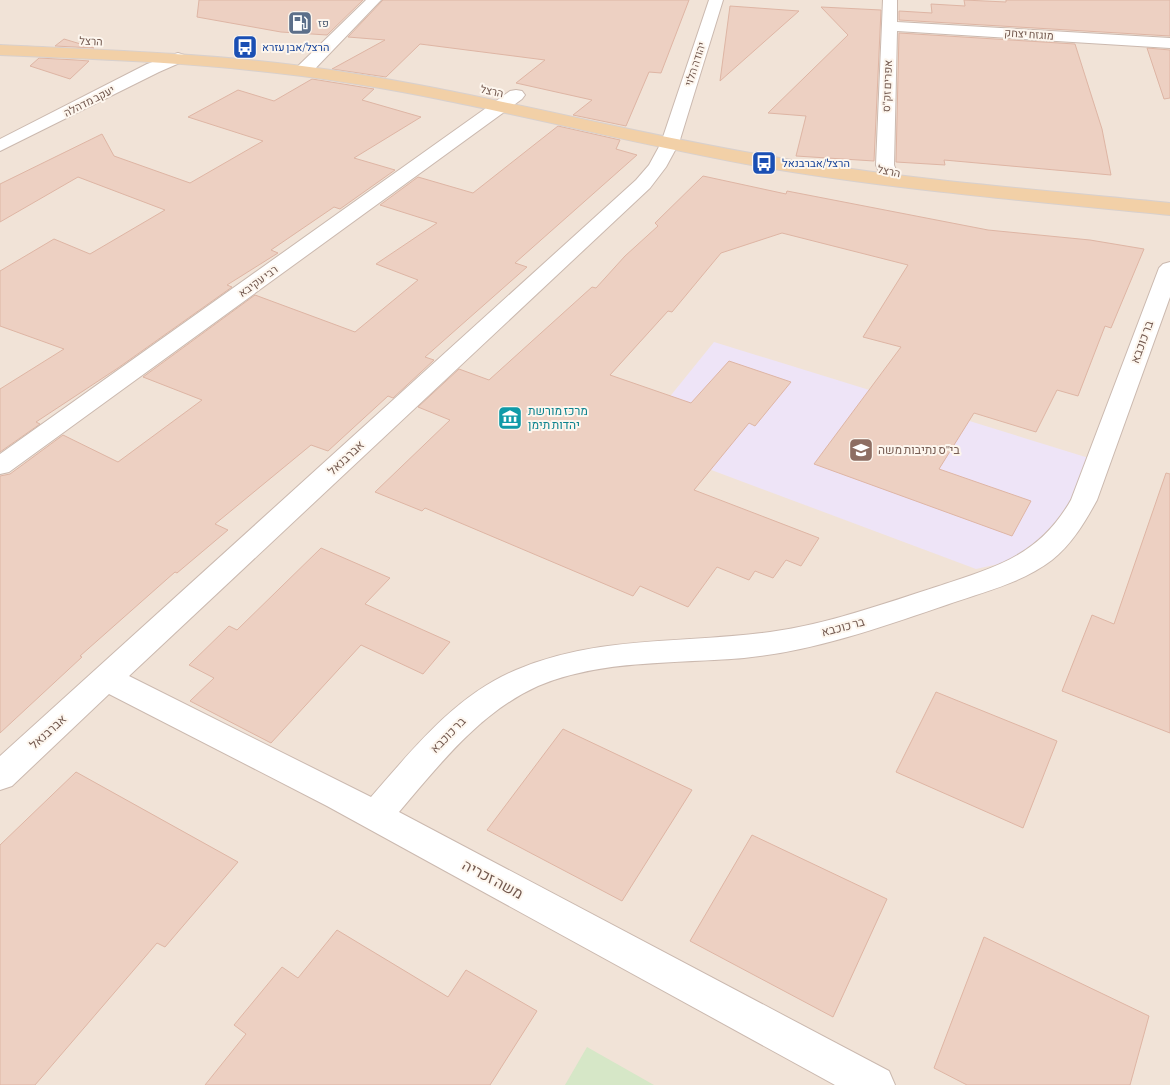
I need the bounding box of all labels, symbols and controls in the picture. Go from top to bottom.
fuel station icon: פז [287,10,313,36]
place label: פז [318,17,329,29]
street label: מוגזח יצחק [1004,26,1054,42]
street label: הרצל [79,34,103,48]
bus stop icon: הרצל/אבן עזרא [232,34,258,60]
place label: הרצל/אבן עזרא [262,41,329,53]
street label: יהודה הלוי [682,41,708,87]
street label: אפרים זק"ס [880,60,894,112]
street label: יעקב מדהלה [62,83,116,119]
street label: הרצל [479,83,505,99]
bus stop icon: הרצל/אברבנאל [751,150,777,176]
place label: הרצל/אברבנאל [782,157,850,169]
street label: הרצל [876,163,902,179]
street label: רבי עקיבא [236,263,280,299]
street label: בר כוכבא [1128,318,1156,365]
place label: מרכז מורשת יהדות תימן [528,404,588,432]
museum icon: מרכז מורשת יהדות תימן [497,405,523,431]
school or university icon: בי"ס נתיבות משה [848,437,874,463]
street label: אברבנאל [325,438,367,478]
place label: בי"ס נתיבות משה [878,443,960,457]
street label: בר כוכבא [820,614,867,639]
street label: אברבנאל [27,712,69,752]
street label: בר כוכבא [428,714,469,756]
street label: משה זכריה [460,856,526,902]

